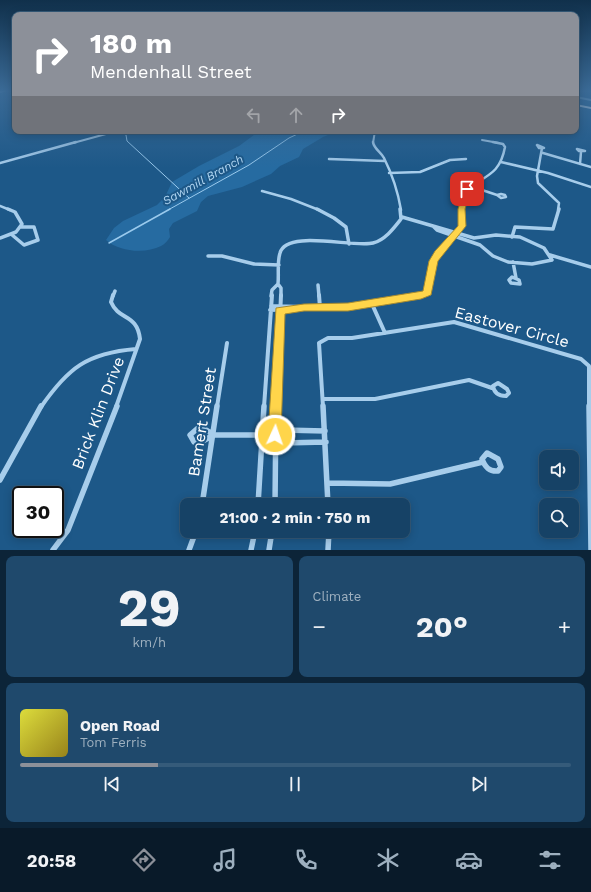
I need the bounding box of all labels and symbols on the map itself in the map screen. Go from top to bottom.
water label: Sawmill Branch [160,152,246,208]
pin [450,172,484,206]
street label: Eastover Circle [453,303,571,351]
street label: Brick Klin Drive [68,354,128,472]
street label: Bamert Street [184,366,220,478]
position arrow [254,414,296,456]
speed limit sign: 30 [12,486,64,538]

